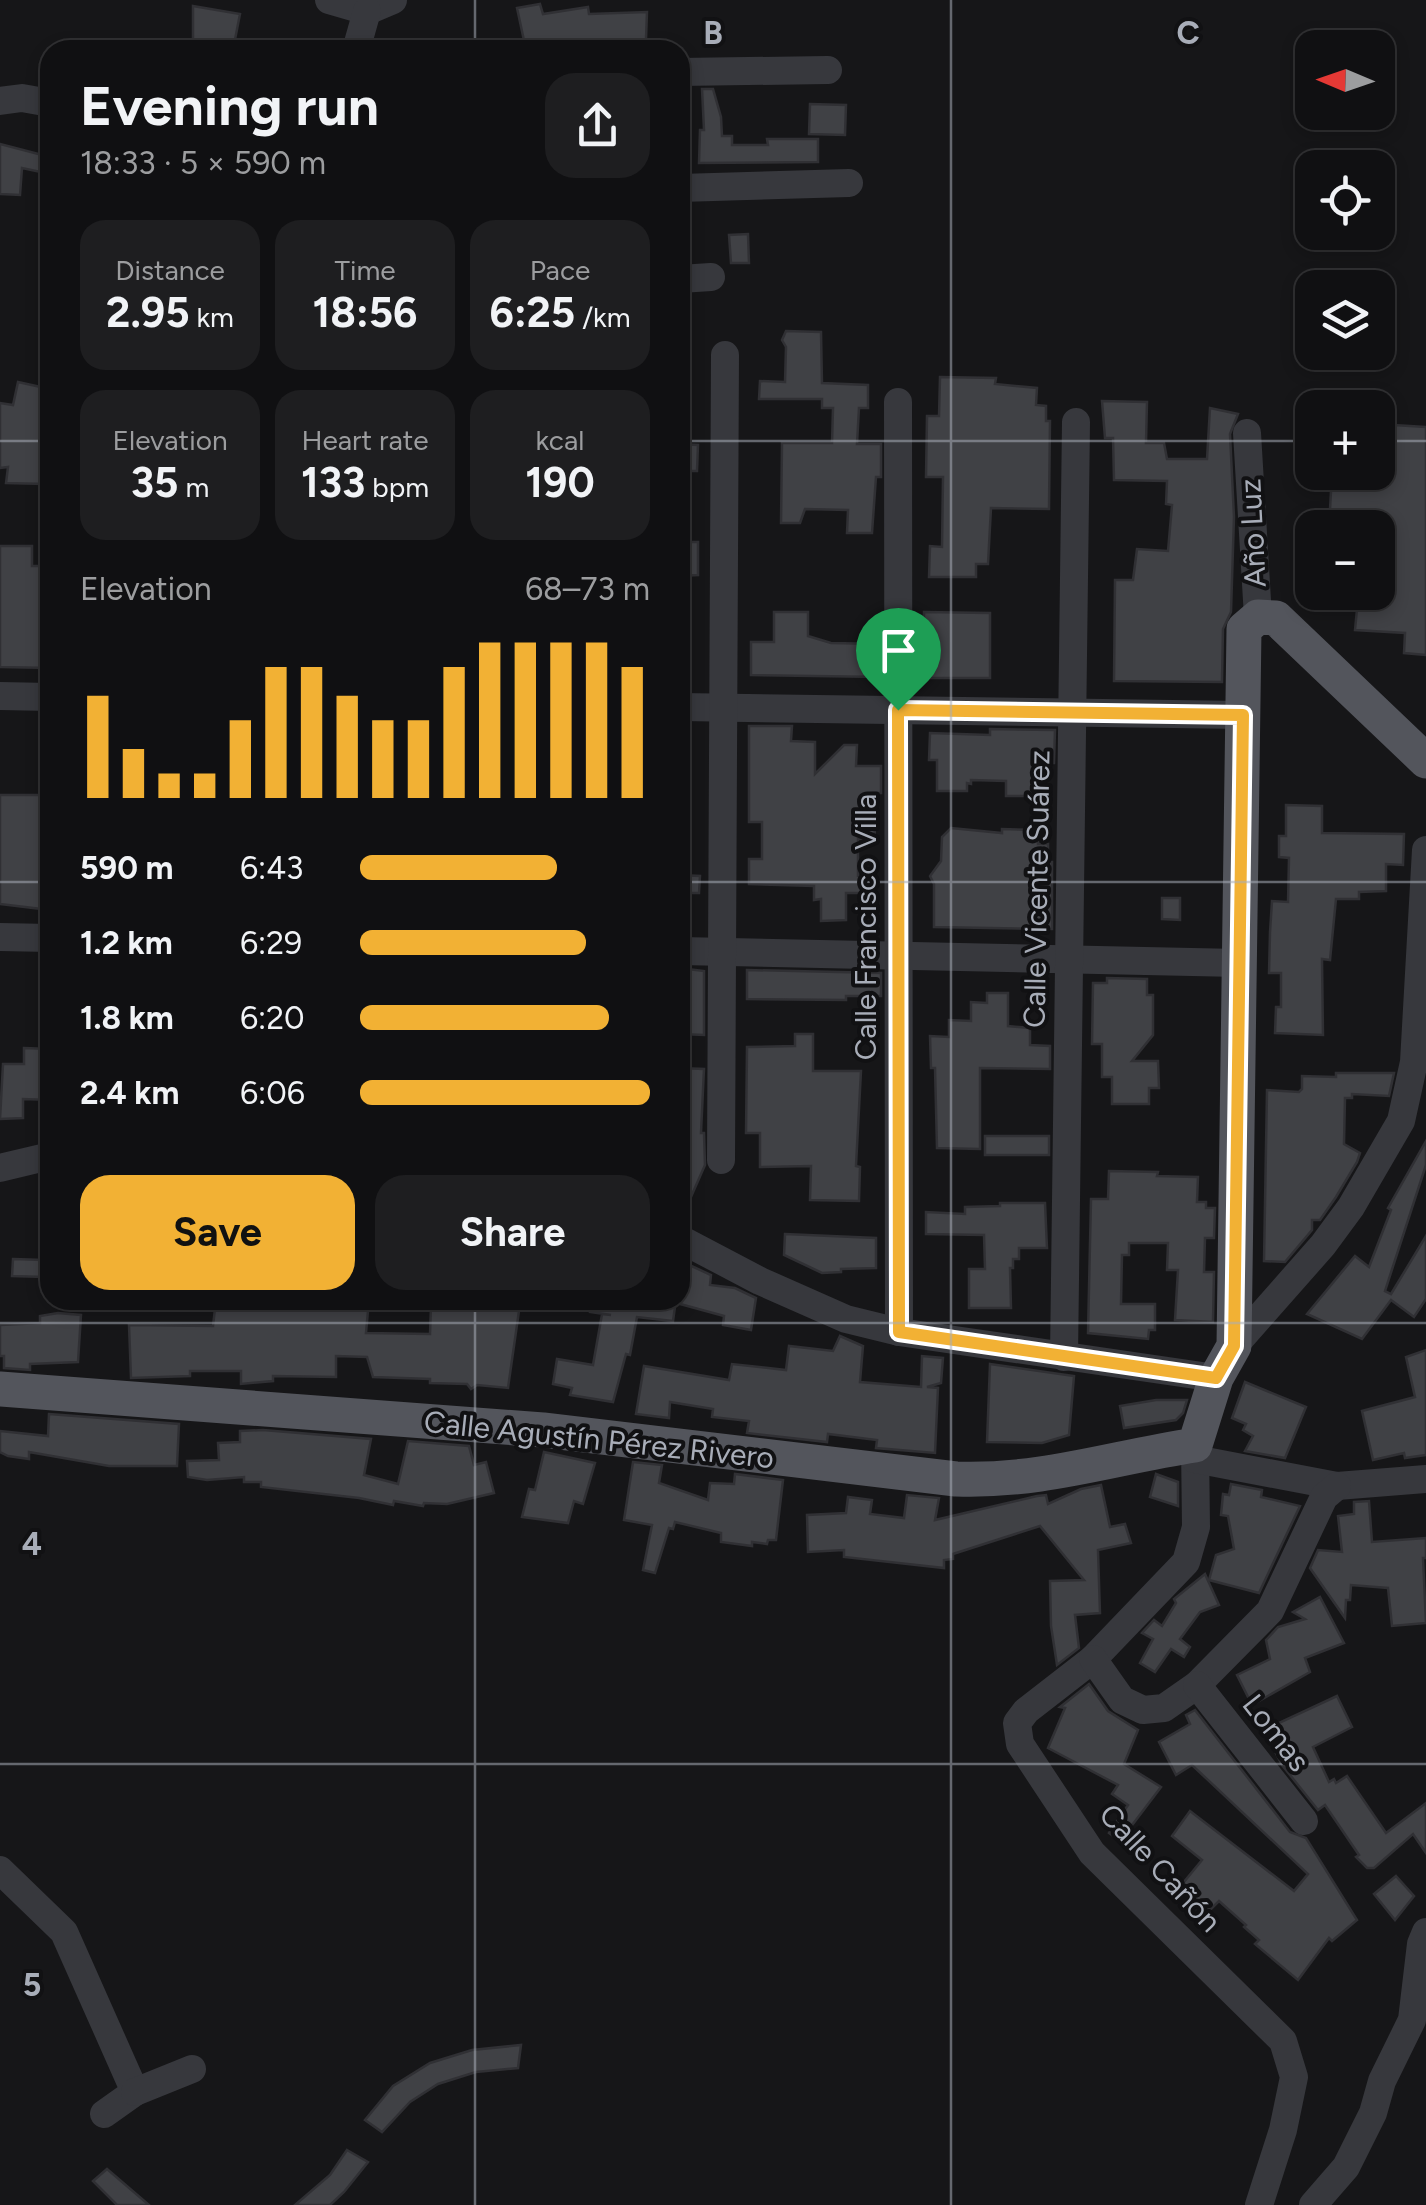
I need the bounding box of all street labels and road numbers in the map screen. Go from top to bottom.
street label: Año Luz [1231,478,1274,588]
street label: Calle Vicente Suárez [1016,750,1057,1028]
street label: Calle Francisco Villa [847,794,884,1060]
street label: Calle Agustín Pérez Rivero [422,1403,776,1476]
street label: Lomas [1235,1687,1318,1779]
street label: Calle Cañón [1092,1796,1229,1939]

